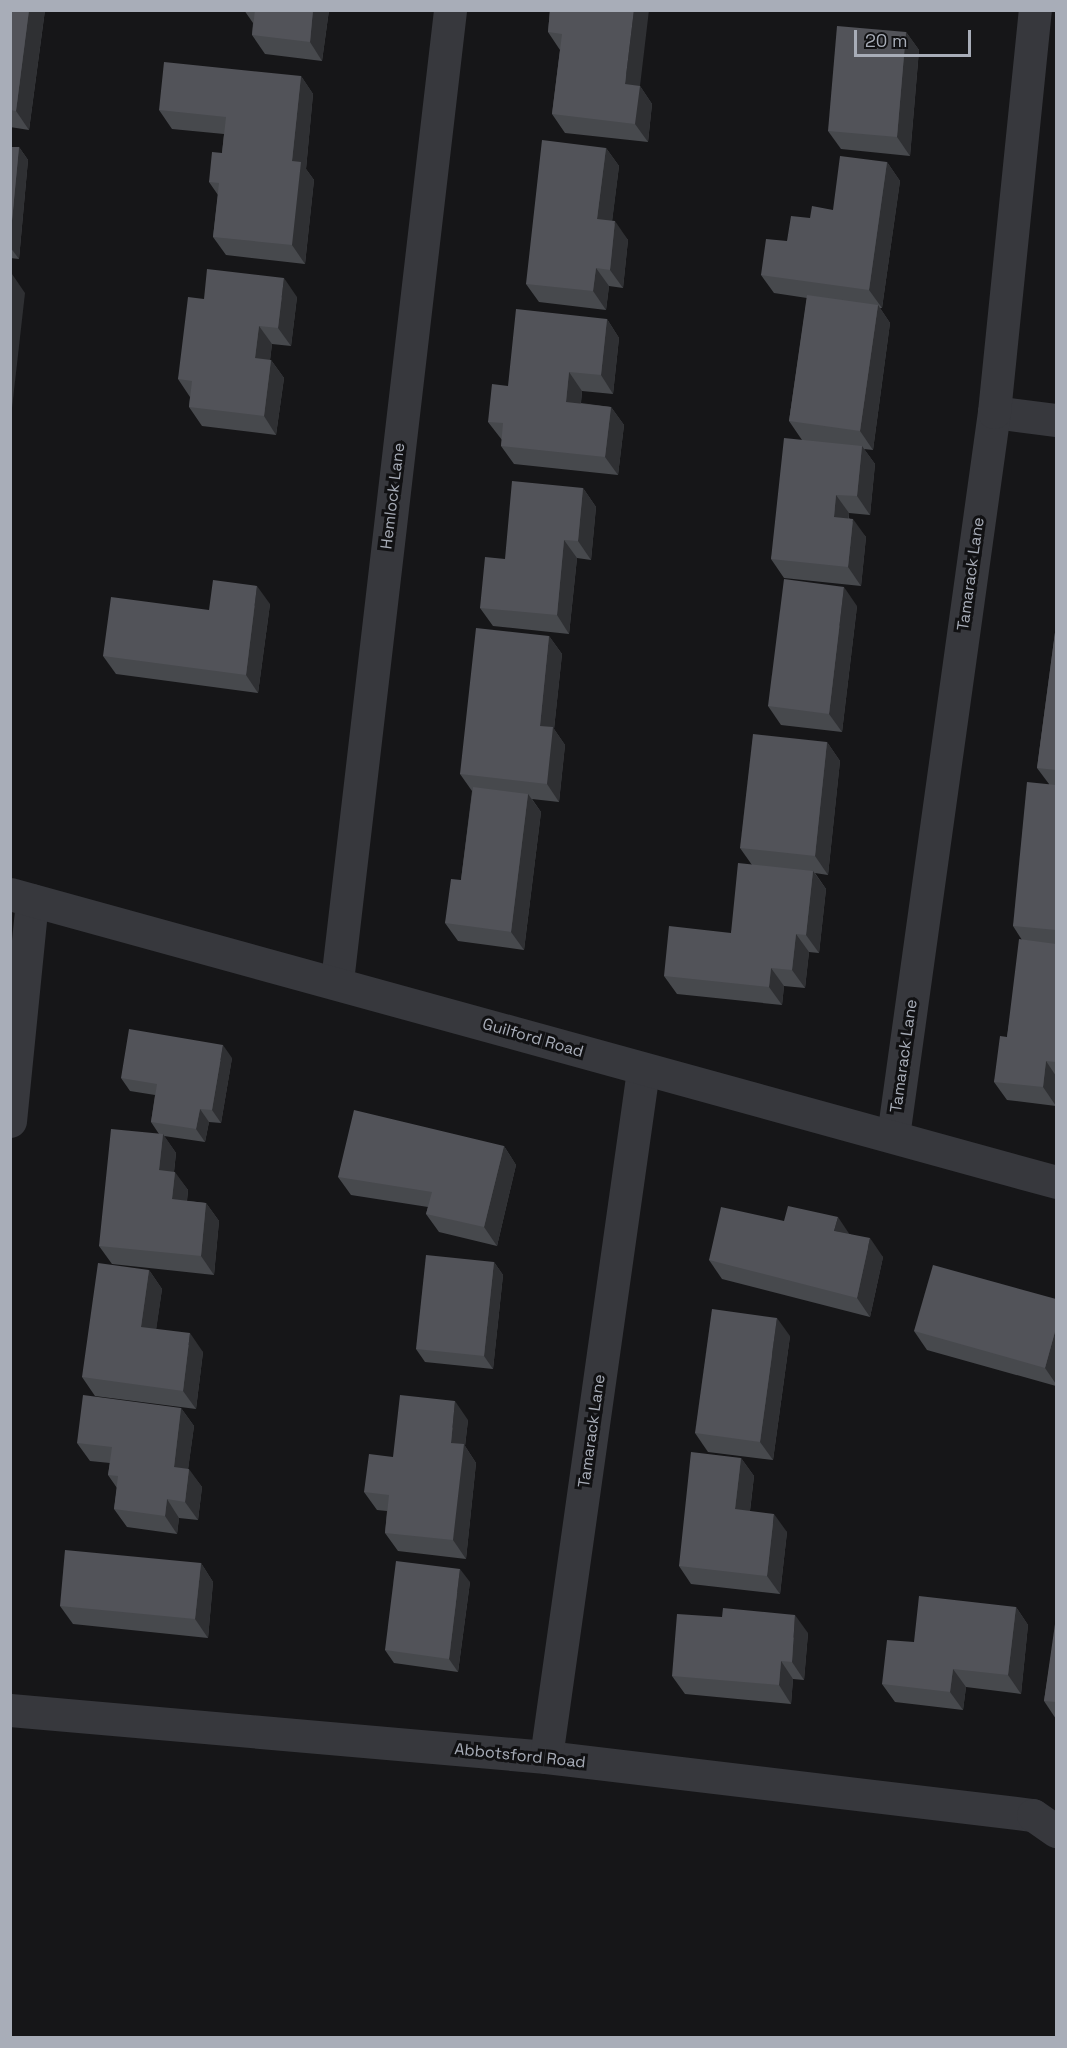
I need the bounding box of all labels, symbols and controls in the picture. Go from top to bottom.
scale bar [857,18,974,56]
text: 20 m [865,29,908,52]
street label: Hemlock Lane [377,442,409,550]
street label: Tamarack Lane [954,516,988,632]
street label: Tamarack Lane [887,998,921,1114]
street label: Guilford Road [480,1014,586,1062]
street label: Tamarack Lane [575,1373,609,1489]
street label: Abbotsford Road [453,1740,587,1772]

